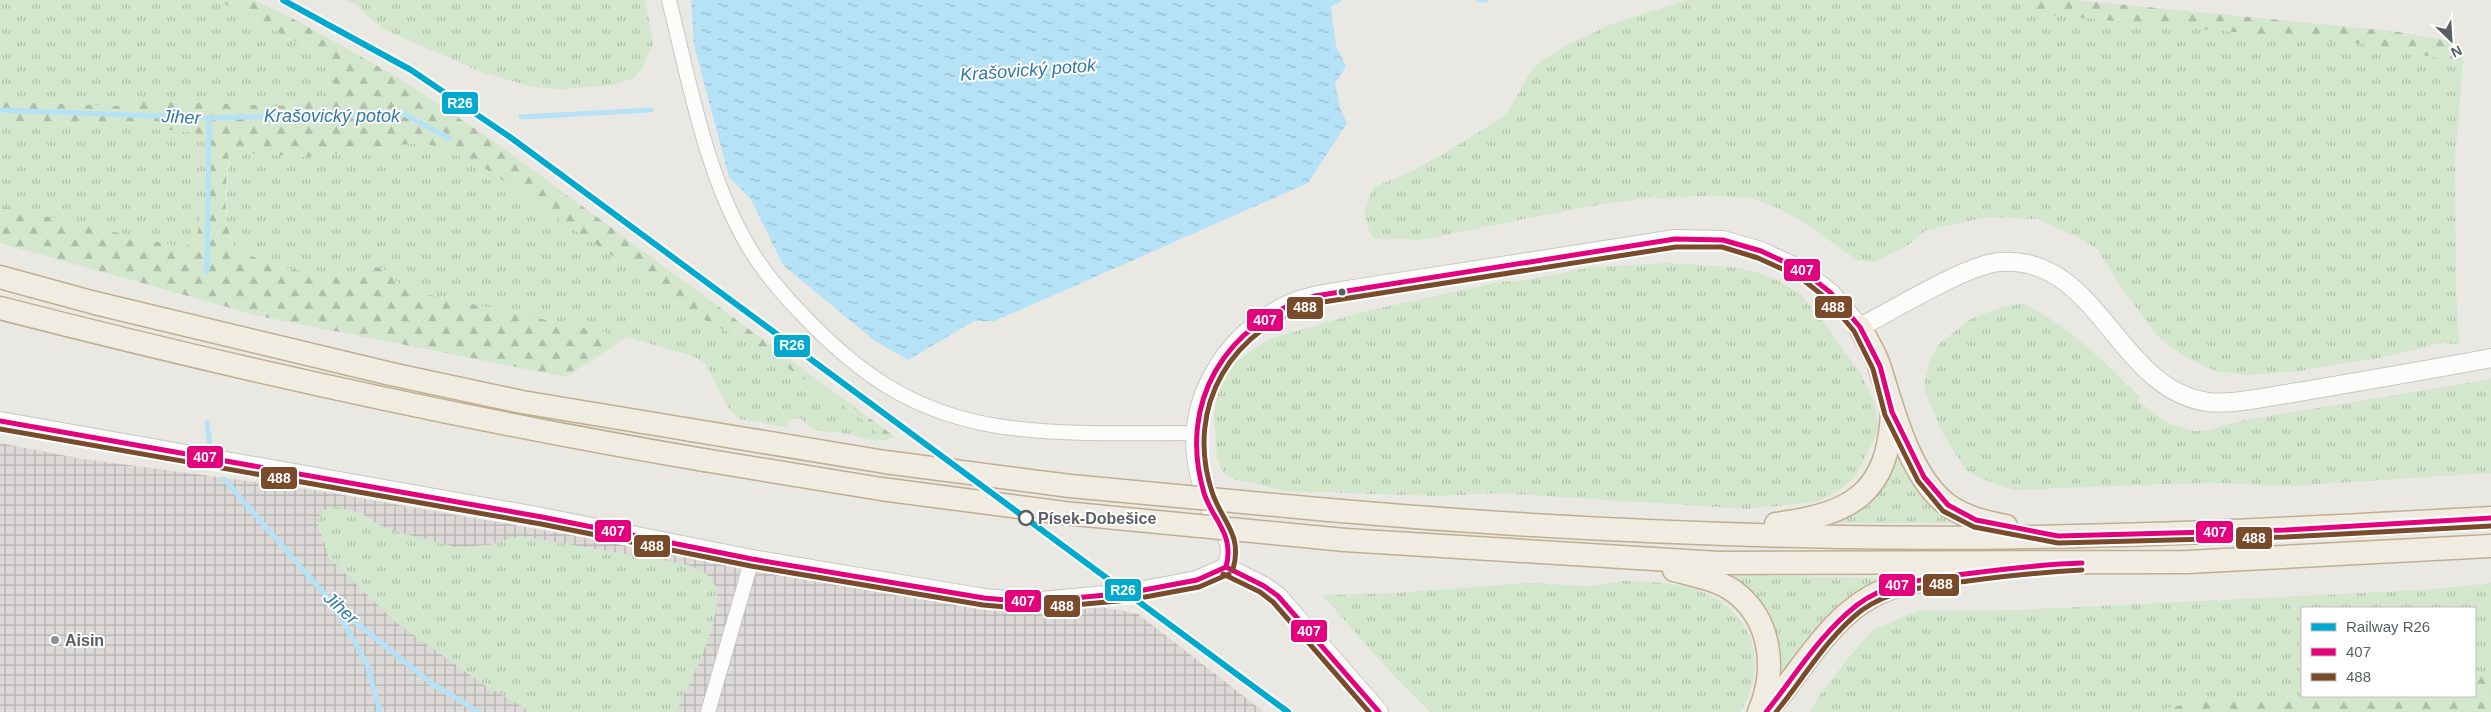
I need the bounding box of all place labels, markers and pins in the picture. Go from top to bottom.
unlabelled marker [1337,287,1347,297]
marker: Písek-Dobešice [1018,510,1034,526]
place label: Písek-Dobešice [1038,510,1156,527]
place label: Aisin [65,632,104,649]
marker: Aisin [49,634,61,646]

